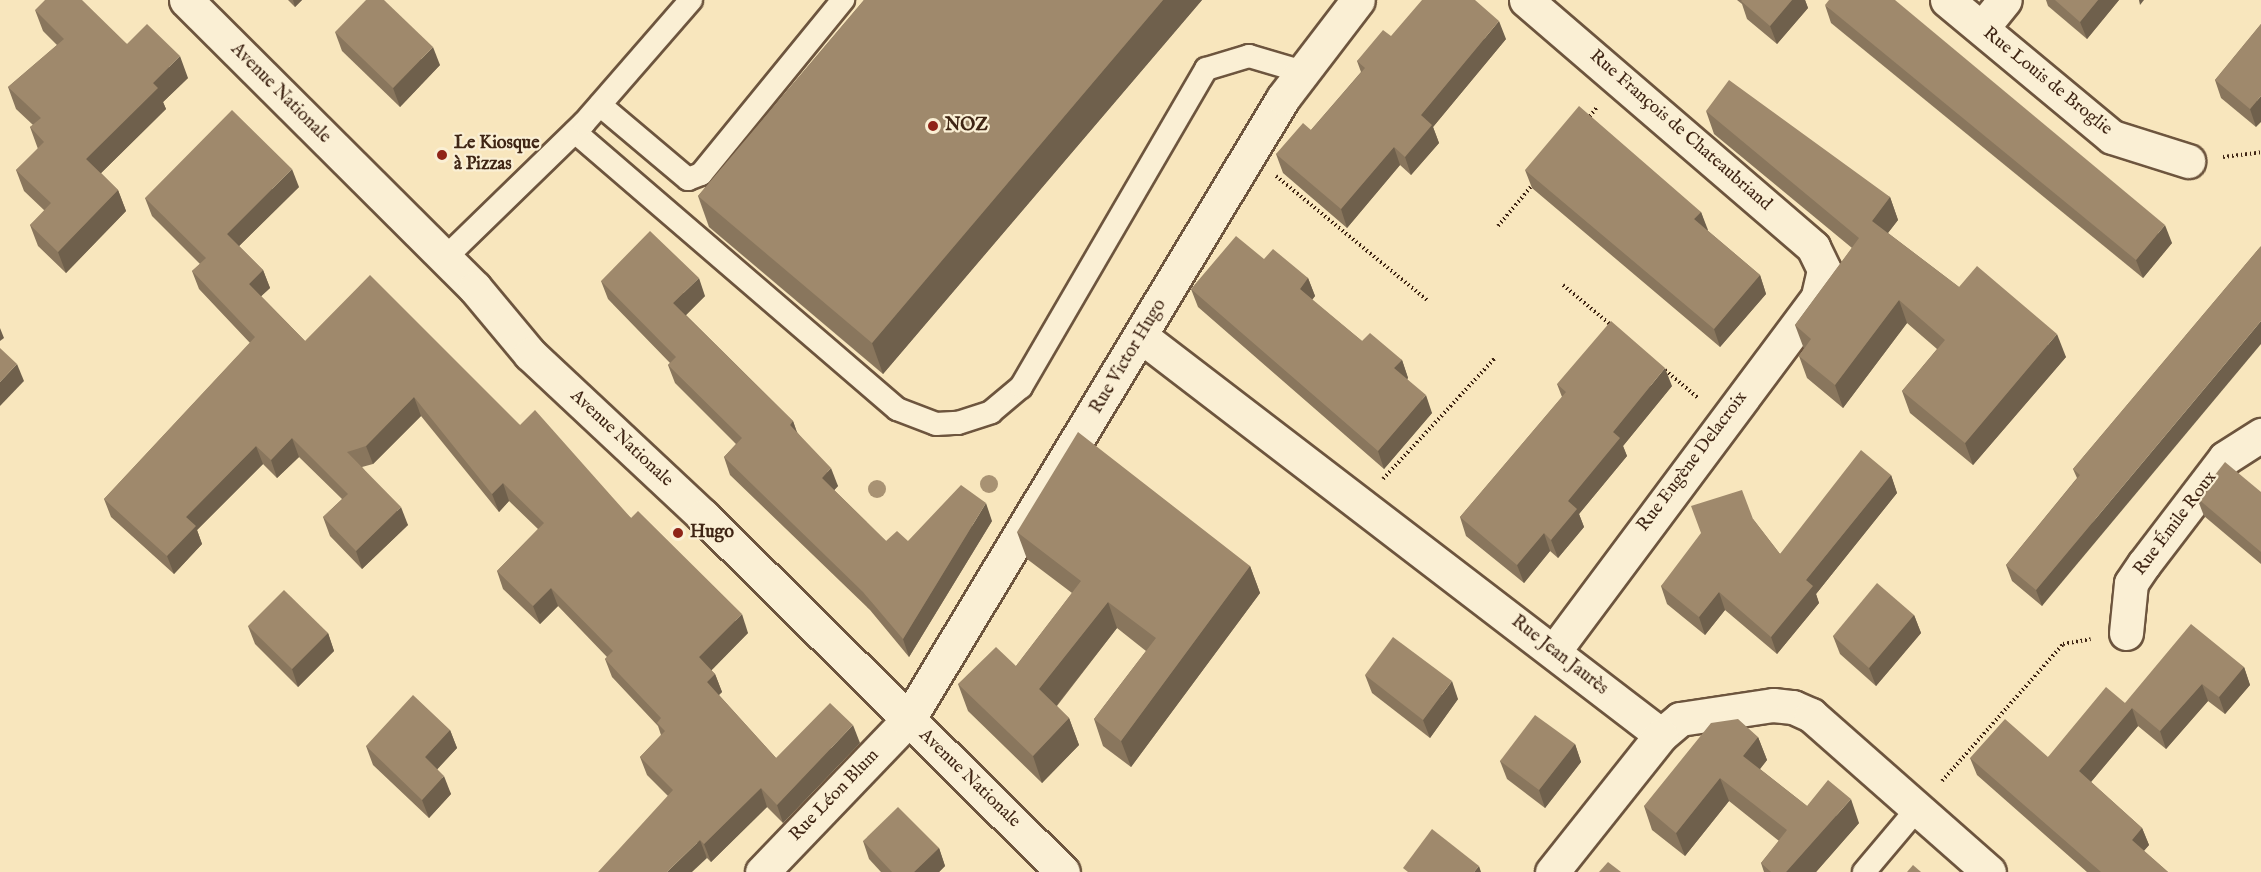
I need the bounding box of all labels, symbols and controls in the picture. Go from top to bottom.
street label: Rue Louis de Broglie [1978,23,2116,141]
street label: Avenue Nationale [225,39,335,149]
street label: Rue François de Chateaubriand [1585,46,1775,216]
place label: NOZ [945,115,988,137]
marker: NOZ [926,119,940,133]
place label: Le Kiosque à Pizzas [454,134,539,176]
marker: Le Kiosque à Pizzas [435,148,449,162]
street label: Rue Victor Hugo [1086,296,1172,418]
street label: Avenue Nationale [565,386,677,492]
street label: Rue Eugène Delacroix [1633,388,1753,536]
street label: Rue Émile Roux [2130,468,2222,580]
place label: Hugo [690,522,734,544]
marker: Hugo [671,526,685,540]
street label: Rue Jean Jaurès [1506,612,1612,700]
street label: Avenue Nationale [914,725,1024,833]
street label: Rue Léon Blum [786,746,884,846]

